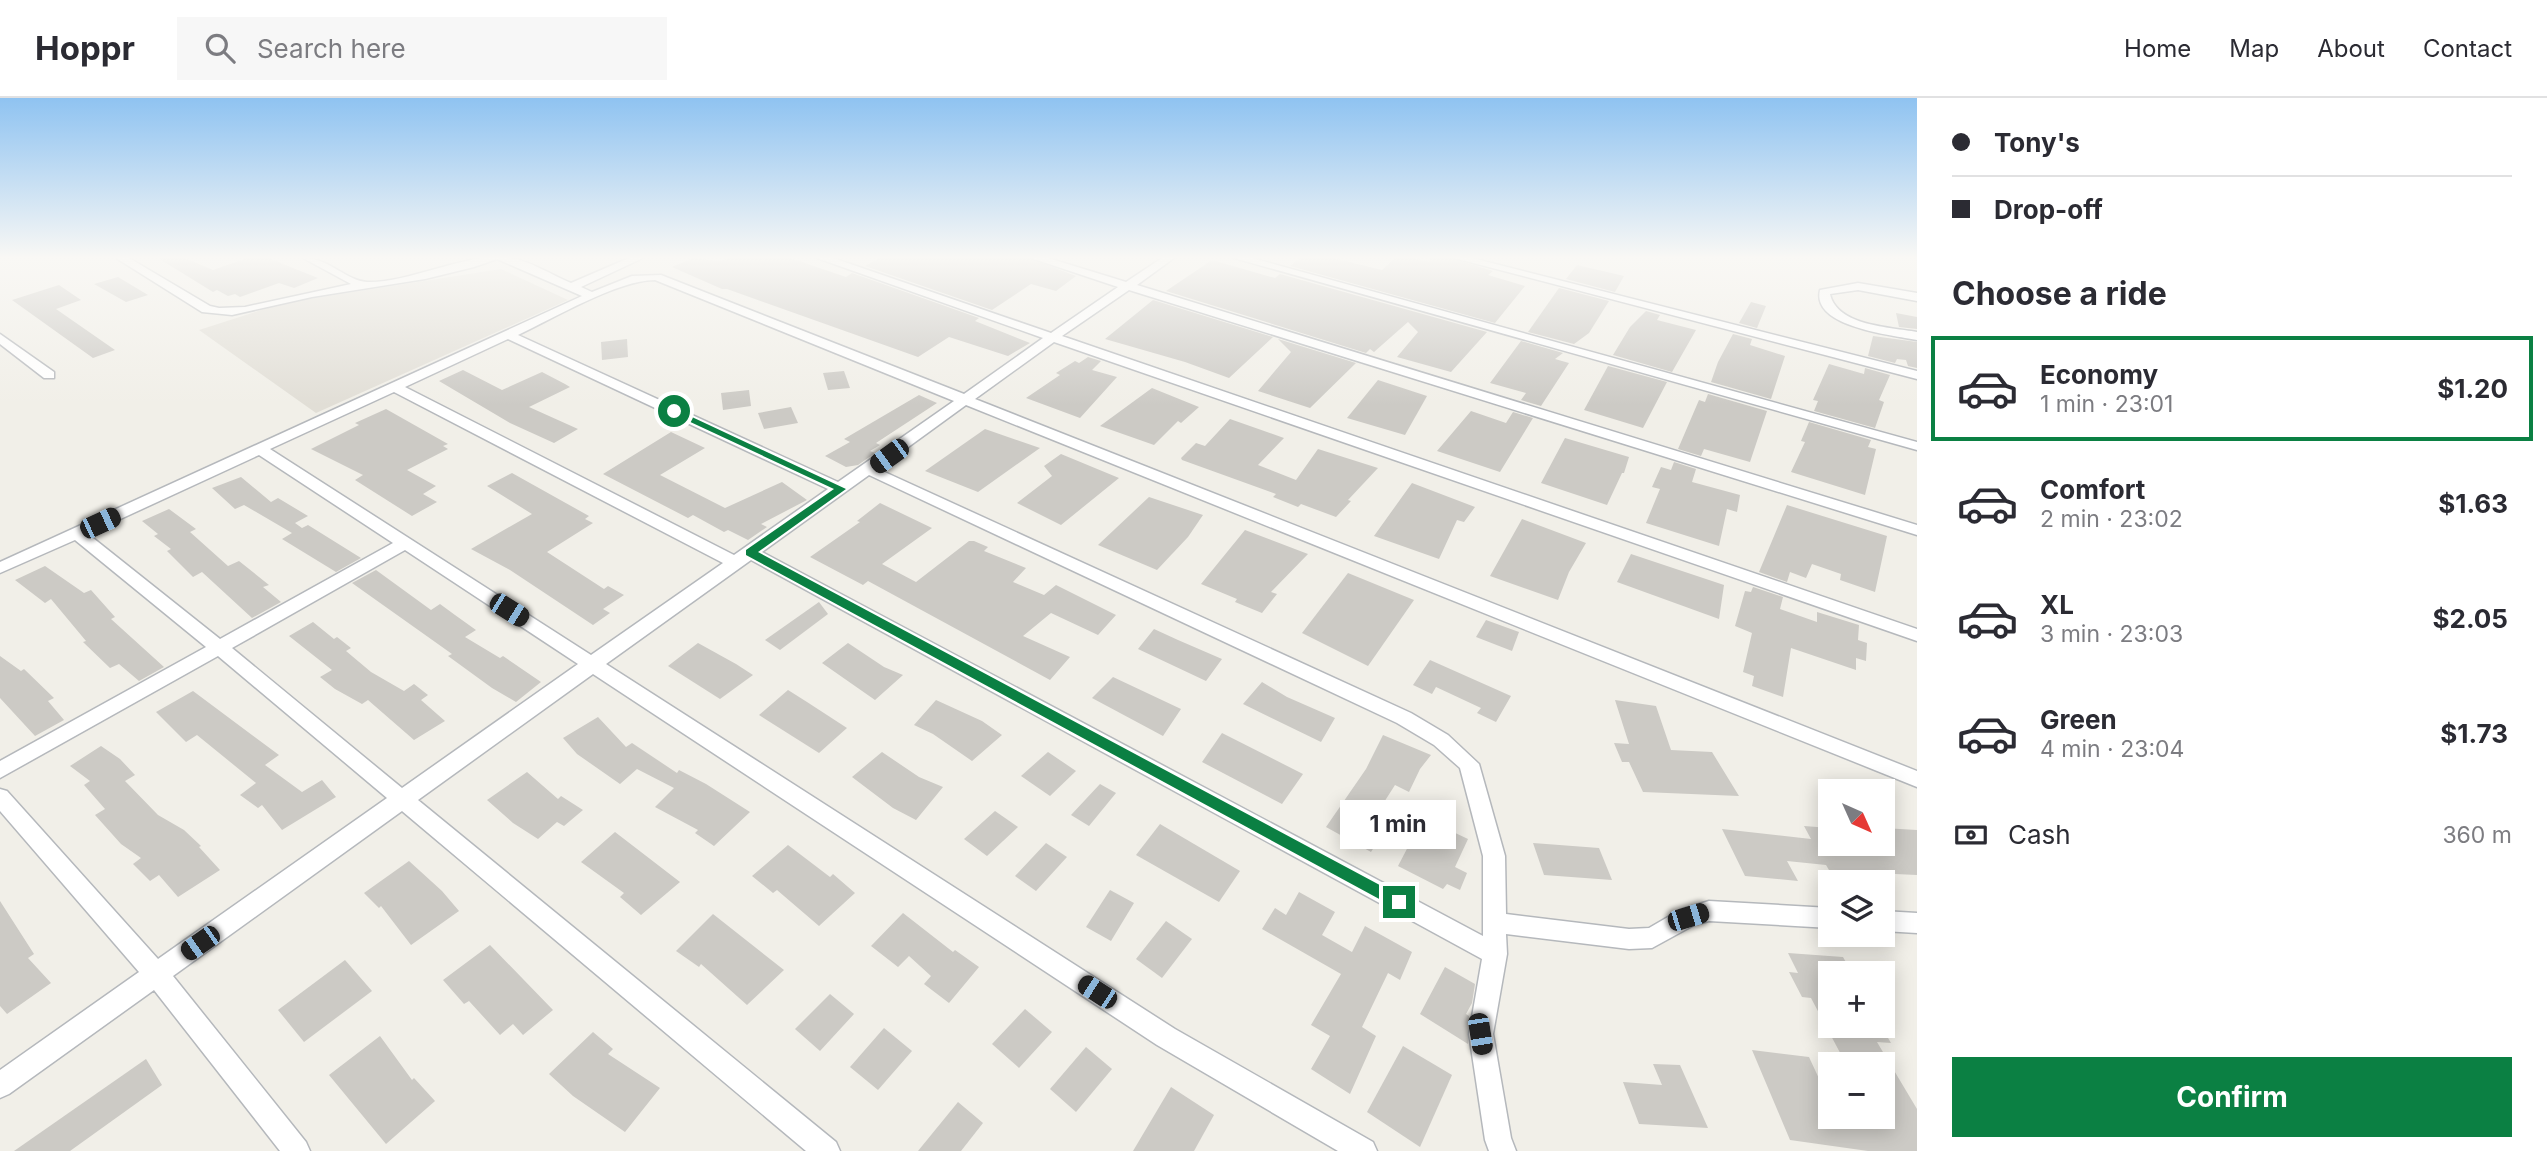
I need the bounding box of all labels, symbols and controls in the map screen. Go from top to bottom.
search box [177,17,667,80]
text: Hoppr [35,28,135,68]
icon: search [201,29,239,67]
text: Search here [257,33,406,64]
text: Home [2124,34,2191,63]
text: Map [2229,34,2279,63]
text: About [2317,34,2385,63]
text: Contact [2423,34,2512,63]
text: Tony's [1994,127,2080,158]
text: Drop-off [1994,194,2103,225]
text: Choose a ride [1952,274,2167,313]
icon: car [1956,357,2019,420]
text: Economy [2040,359,2158,390]
text: $1.20 [2437,373,2508,404]
text: 1 min · 23:01 [2040,390,2173,418]
route start [658,395,690,427]
car [866,435,913,477]
icon: car [1956,472,2019,535]
text: Comfort [2040,474,2145,505]
text: $1.63 [2438,488,2508,519]
car [77,505,124,541]
text: 2 min · 23:02 [2040,505,2183,533]
icon: car [1956,587,2019,650]
text: XL [2040,589,2074,620]
car [486,590,533,630]
text: $2.05 [2433,603,2508,634]
text: 3 min · 23:03 [2040,620,2183,648]
icon: car [1956,702,2019,765]
text: Green [2040,704,2117,735]
text: $1.73 [2440,718,2508,749]
text: 4 min · 23:04 [2040,735,2184,763]
north arrow [1818,779,1895,856]
map controls [1818,779,1895,1129]
callout: 1 min [1341,800,1457,850]
text: 1 min [1370,810,1426,838]
icon: cash [1952,816,1990,854]
text: Cash [2008,819,2071,850]
text: 360 m [2442,821,2512,849]
button: layers [1818,870,1895,947]
route end [1383,886,1415,918]
car [1665,901,1712,933]
car [177,922,224,964]
button: + [1818,961,1895,1038]
car [1074,972,1121,1012]
car [1467,1012,1494,1056]
button: − [1818,1052,1895,1129]
button: Confirm [1952,1057,2512,1137]

